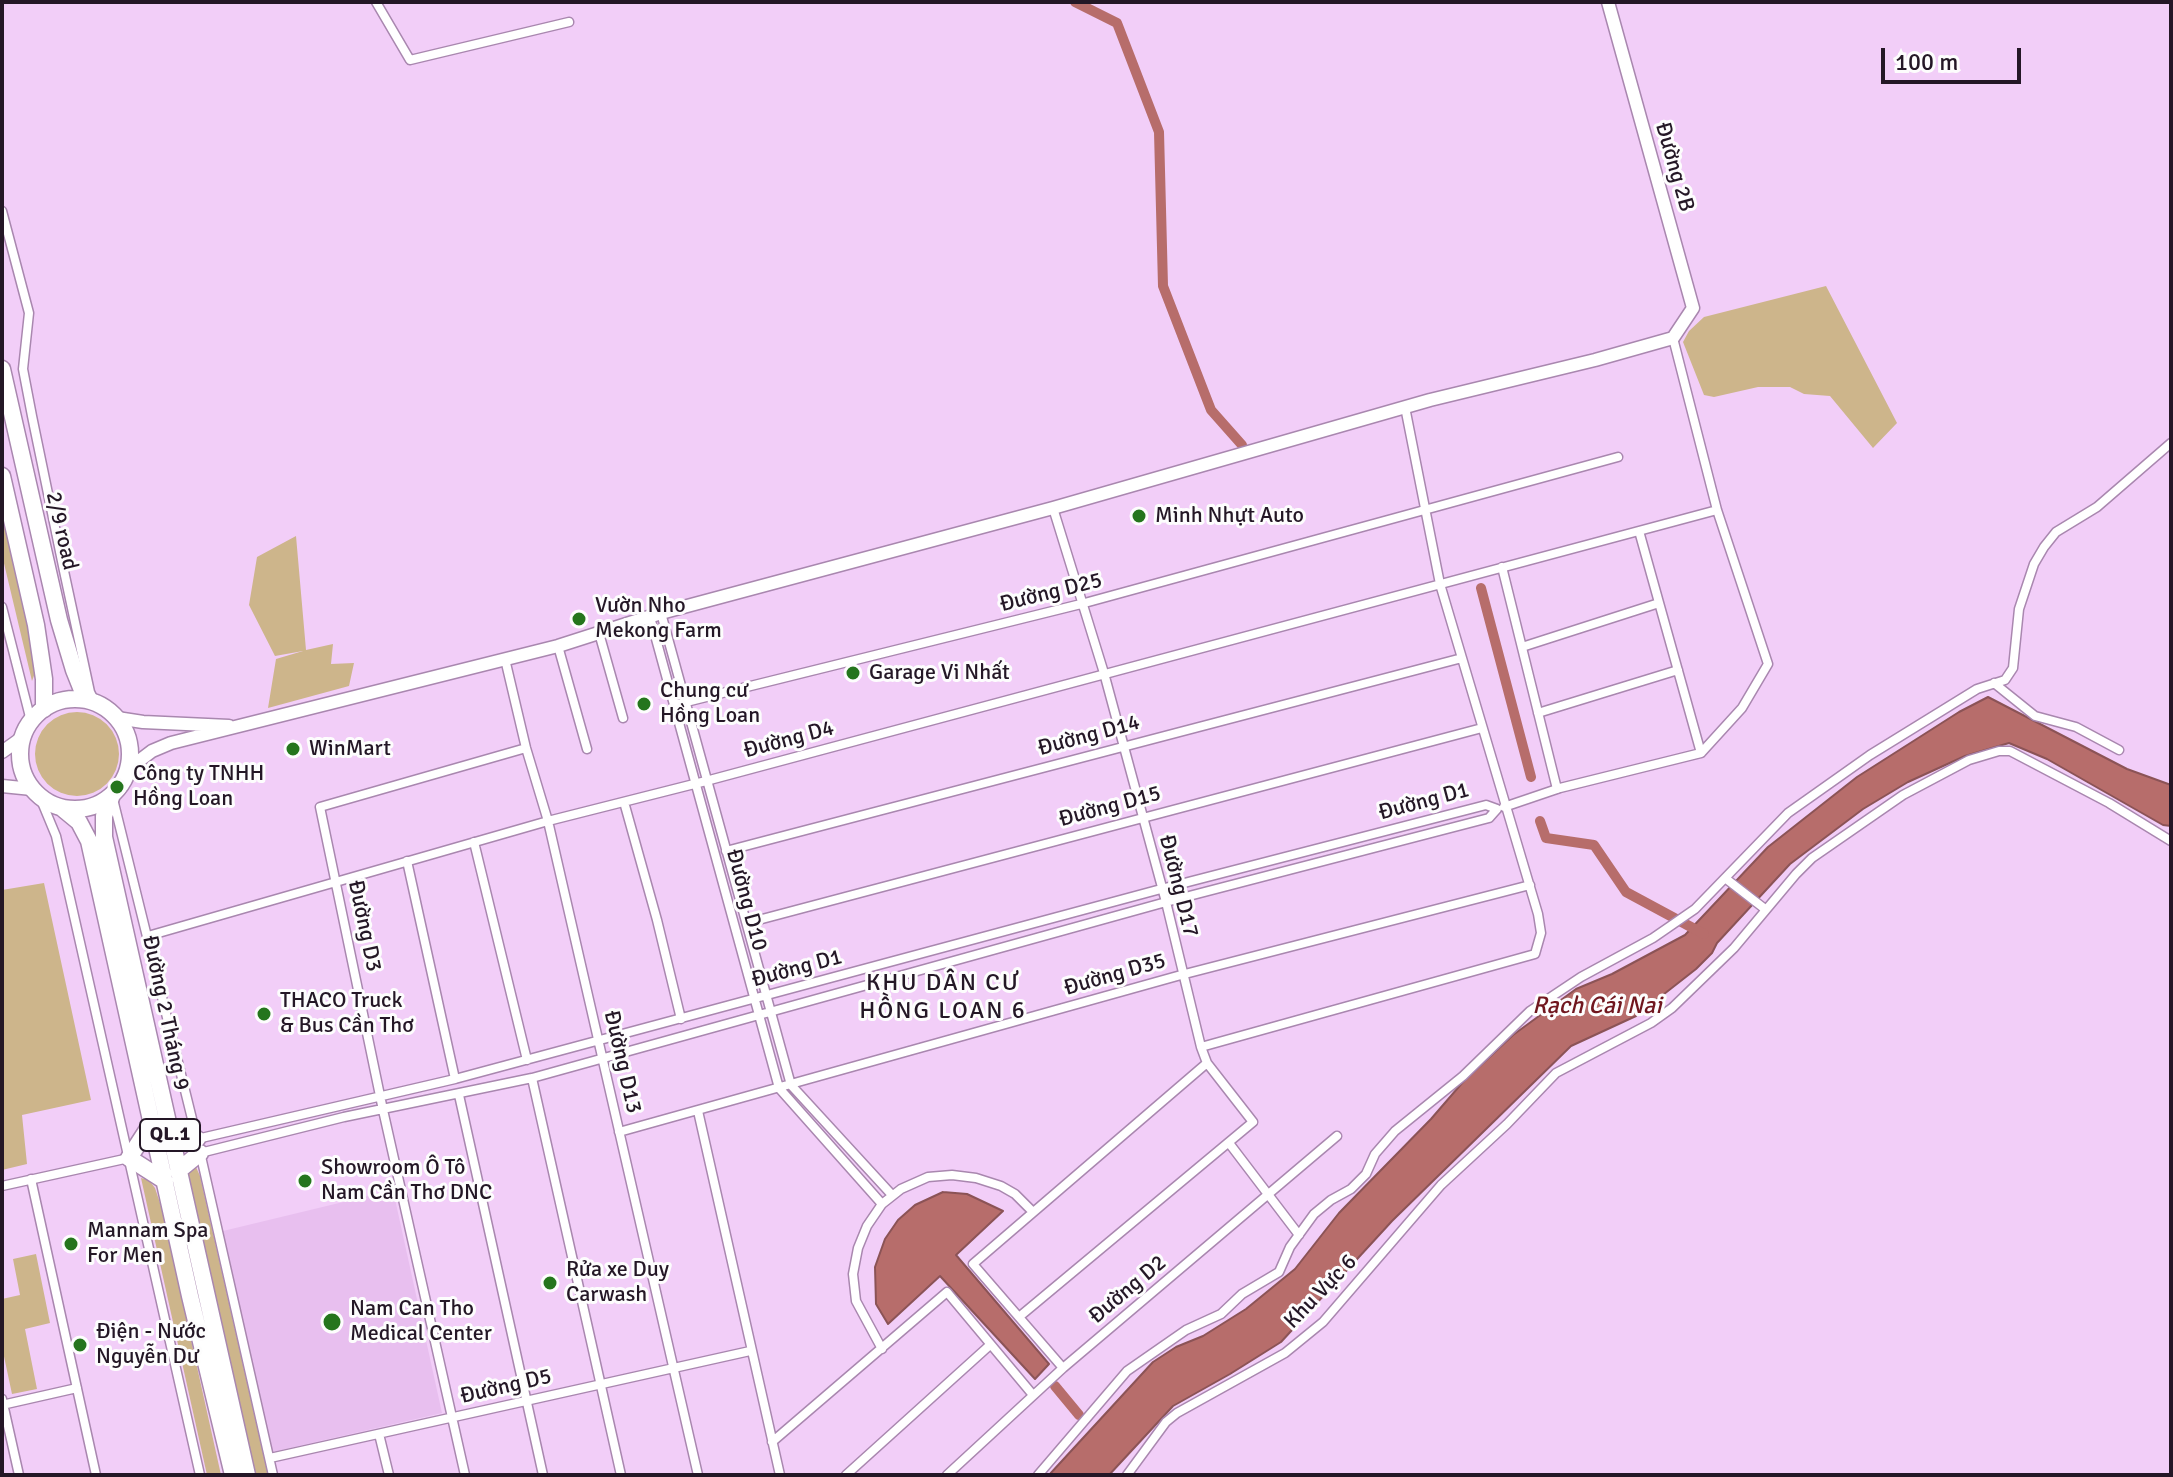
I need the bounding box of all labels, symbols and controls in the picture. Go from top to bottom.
scale bar [1885,32,2025,82]
text: 100 m [1895,47,1958,77]
street label: Đường 2B [1649,119,1699,215]
street label: 2/9 road [39,489,83,573]
place label: Minh Nhựt Auto [1155,503,1304,529]
marker: Minh Nhựt Auto [1130,507,1148,525]
street label: Đường D25 [997,568,1105,618]
place label: Vườn Nho Mekong Farm [595,593,722,644]
marker: Vườn Nho Mekong Farm [570,610,588,628]
place label: Garage Vi Nhất [869,660,1010,686]
marker: Garage Vi Nhất [844,664,862,682]
place label: Chung cư Hồng Loan [660,678,760,730]
marker: Chung cư Hồng Loan [635,695,653,713]
street label: Đường D14 [1035,710,1143,762]
street label: Đường D4 [741,715,837,765]
place label: WinMart [309,736,391,762]
marker: WinMart [284,740,302,758]
place label: Công ty TNHH Hồng Loan [133,761,264,812]
street label: Đường D1 [1376,777,1472,827]
marker: Công ty TNHH Hồng Loan [108,778,126,796]
street label: Đường D15 [1056,781,1164,833]
street label: Đường D17 [1153,832,1203,940]
street label: Đường D10 [720,846,772,954]
street label: Đường D3 [341,878,387,974]
street label: Đường 2 Tháng 9 [136,933,194,1093]
street label: Đường D1 [749,944,845,994]
street label: Đường D35 [1061,948,1169,1002]
district label: KHU DÂN CƯ HỒNG LOAN 6 [859,970,1027,1026]
place label: THACO Truck & Bus Cần Thơ [280,988,414,1040]
water label: Rạch Cái Nai [1532,993,1662,1021]
marker: THACO Truck & Bus Cần Thơ [255,1005,273,1023]
street label: Đường D13 [597,1008,647,1116]
road number: QL.1 [140,1119,200,1151]
place label: Showroom Ô Tô Nam Cần Thơ DNC [321,1155,492,1206]
marker: Showroom Ô Tô Nam Cần Thơ DNC [296,1172,314,1190]
place label: Mannam Spa For Men [87,1218,208,1270]
marker: Mannam Spa For Men [62,1235,80,1253]
street label: Khu Vực 6 [1279,1249,1363,1335]
street label: Đường D2 [1084,1250,1172,1330]
place label: Rửa xe Duy Carwash [566,1257,669,1308]
marker: Rửa xe Duy Carwash [541,1274,559,1292]
place label: Nam Can Tho Medical Center [350,1296,492,1348]
marker: Nam Can Tho Medical Center [321,1311,343,1333]
place label: Điện - Nước Nguyễn Dư [96,1319,206,1370]
marker: Điện - Nước Nguyễn Dư [71,1336,89,1354]
street label: Đường D5 [458,1364,554,1410]

